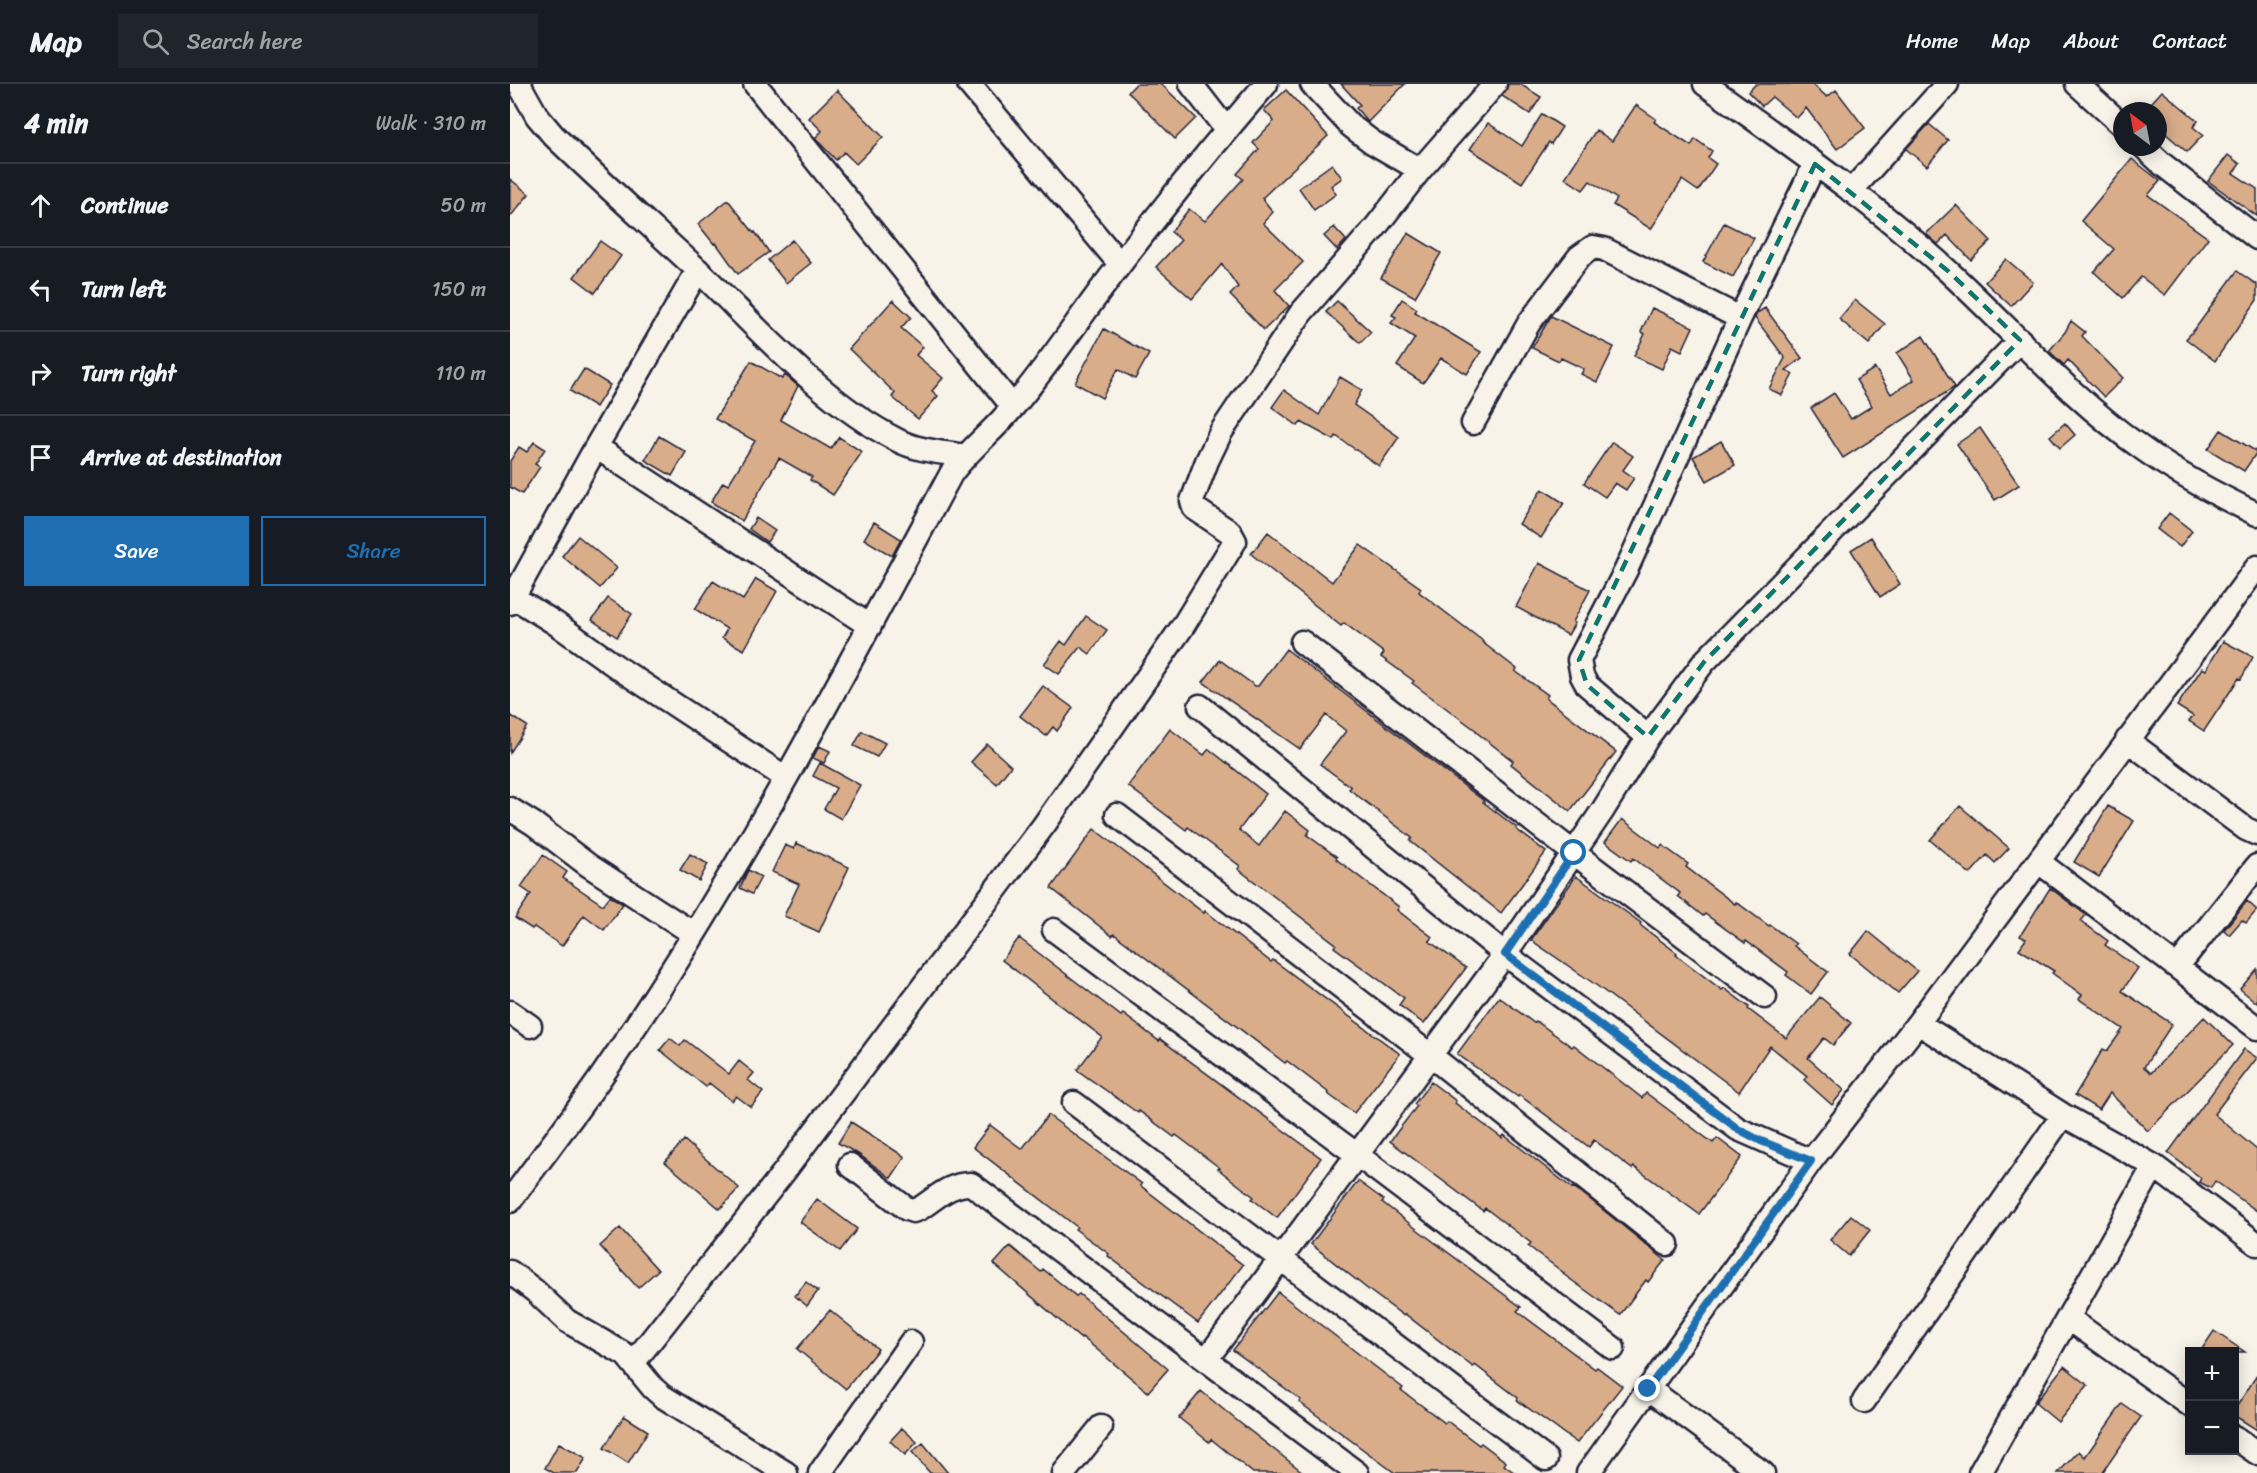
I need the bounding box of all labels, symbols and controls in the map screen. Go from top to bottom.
search box [118,14,538,68]
text: Map [30,17,82,66]
text: Search here [187,22,303,61]
text: Home [1906,22,1958,60]
text: Map [1991,22,2030,60]
text: About [2063,22,2120,60]
text: Contact [2153,22,2227,60]
icon: search [139,25,172,58]
text: 4 min [24,100,88,146]
north arrow [2113,102,2167,156]
text: Walk · 310 m [376,106,486,141]
text: Continue [81,186,169,225]
text: 50 m [441,188,486,223]
icon: ahead [24,189,57,222]
text: Turn left [81,270,166,309]
text: 150 m [432,272,486,307]
icon: left [24,273,57,306]
text: Turn right [81,354,176,393]
text: 110 m [436,356,486,391]
icon: right [24,357,57,390]
text: Arrive at destination [81,438,282,477]
icon: arrive [24,441,57,474]
button: Save [24,516,249,586]
button: Share [261,516,486,586]
route start [1560,839,1586,865]
map controls [2185,1347,2239,1455]
button: + [2185,1347,2239,1401]
route end [1634,1375,1660,1401]
button: − [2185,1401,2239,1455]

